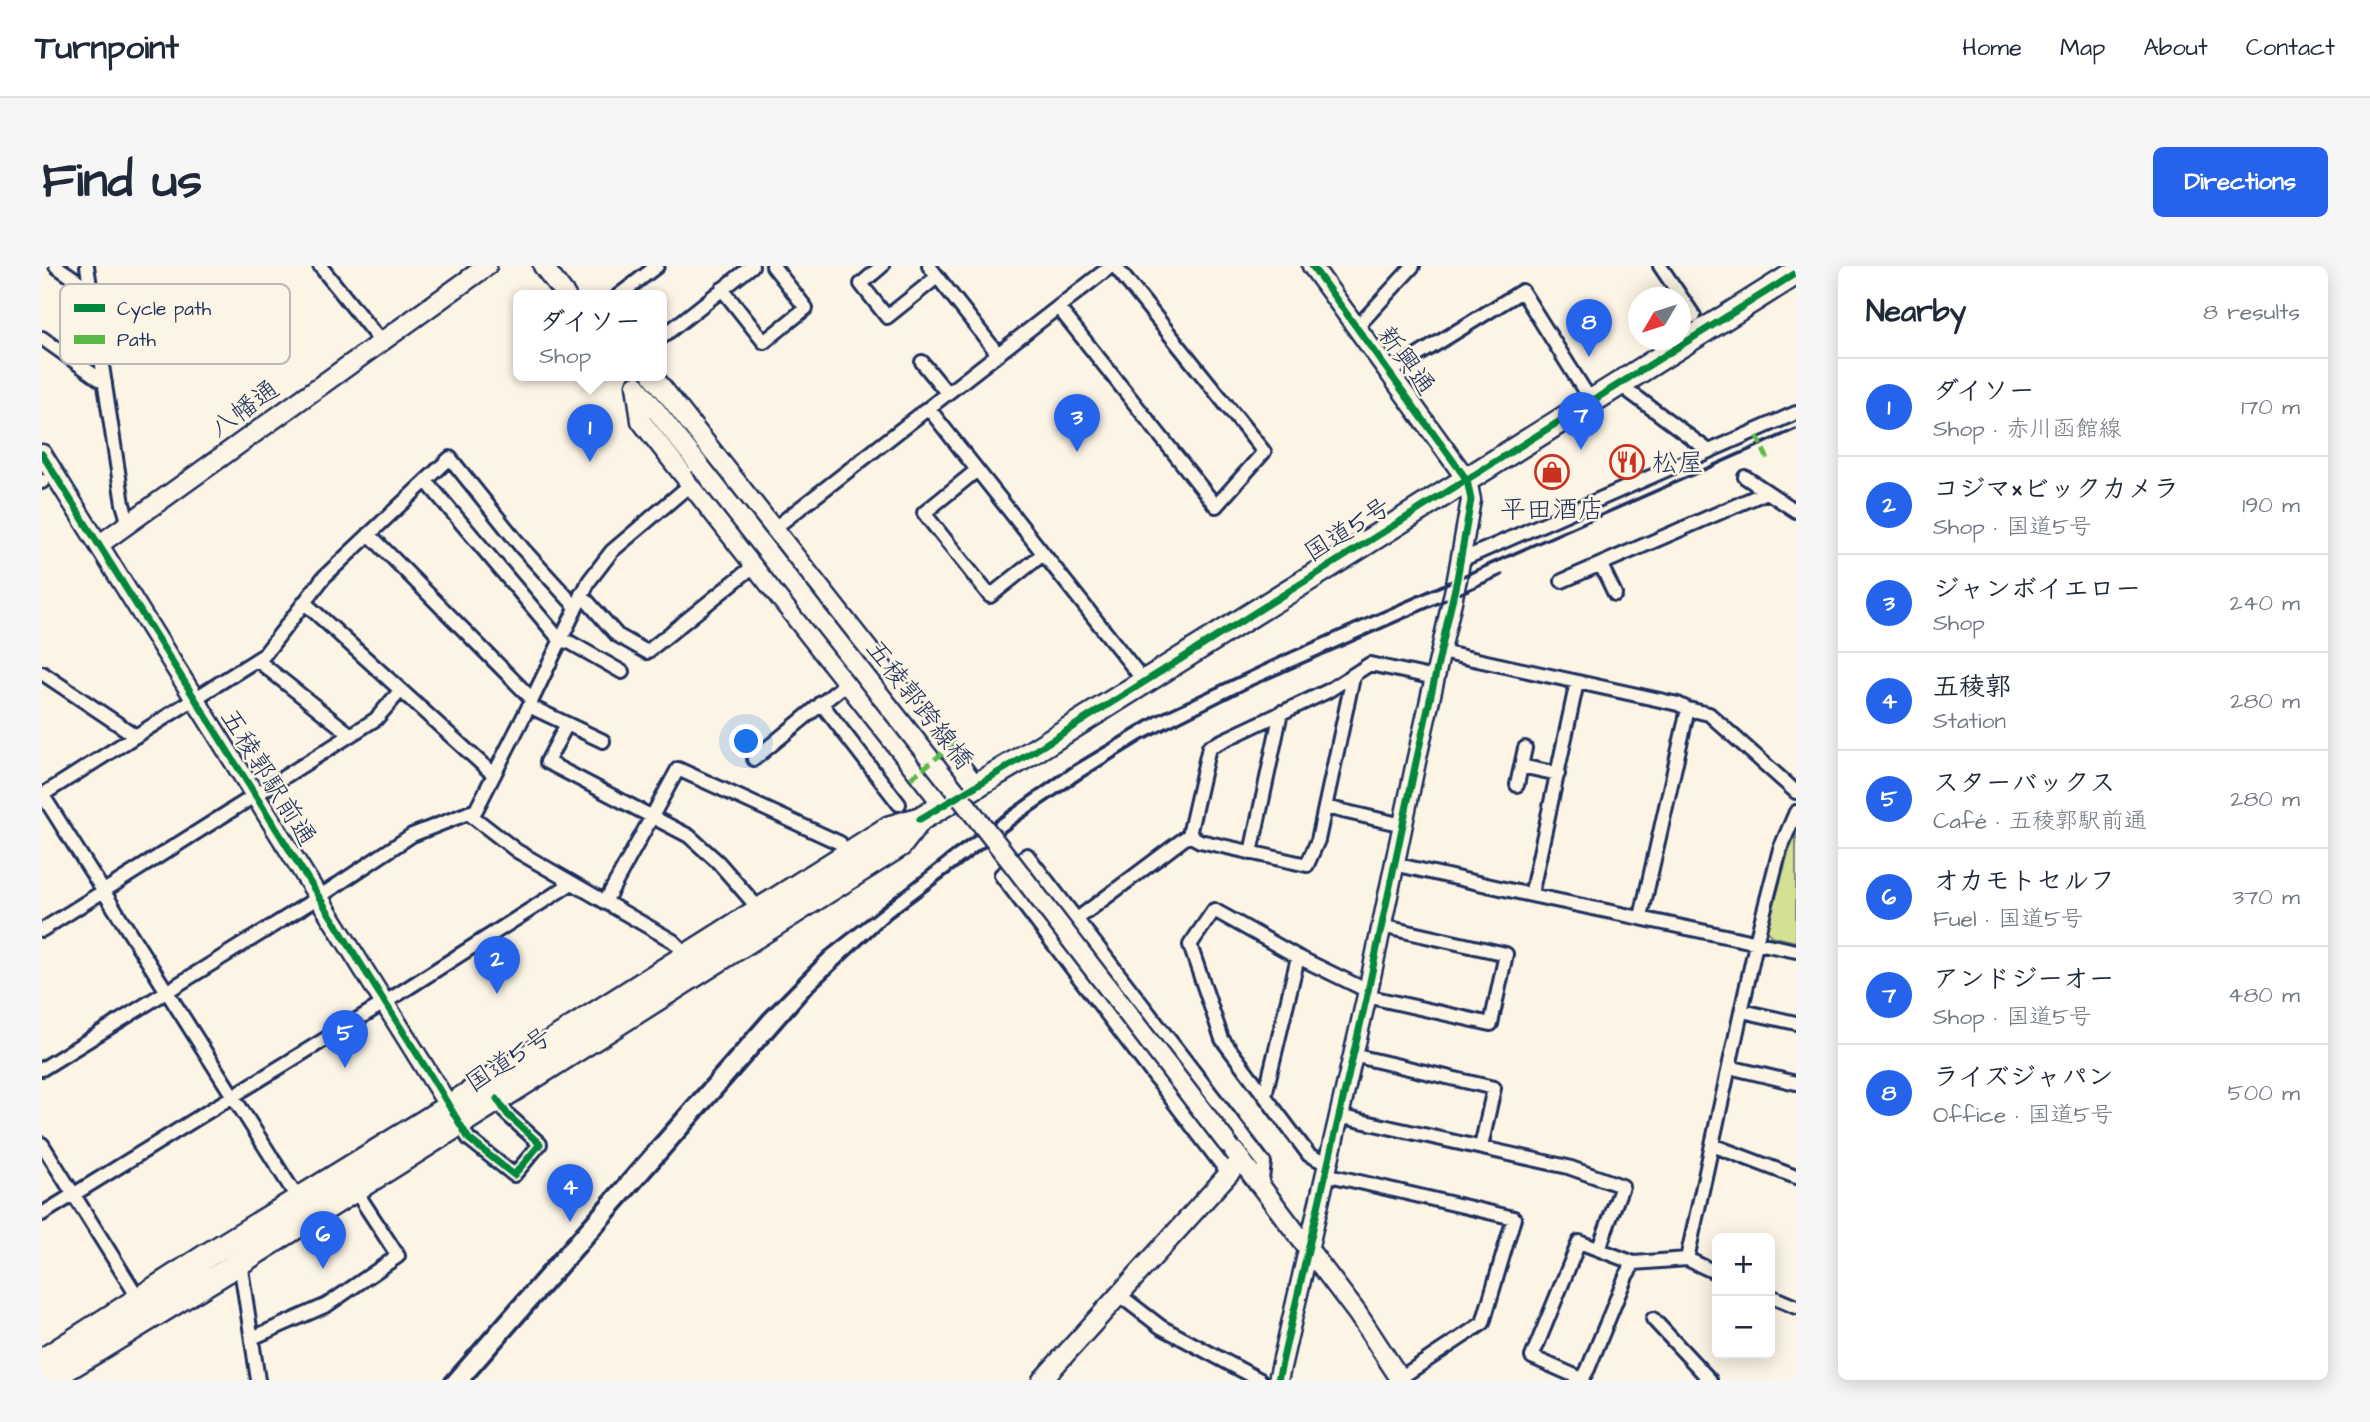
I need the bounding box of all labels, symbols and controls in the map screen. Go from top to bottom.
text: Turnpoint [35,25,179,71]
text: Home [1962,31,2022,65]
text: Map [2060,31,2105,65]
text: About [2143,31,2208,65]
text: Contact [2246,31,2335,65]
button: Directions [2153,147,2328,217]
text: Find us [42,148,202,216]
legend [60,284,290,364]
north arrow [1628,287,1691,350]
popup [513,290,667,381]
text: Nearby [1866,291,1966,333]
text: Cycle path [117,296,212,324]
text: 8 results [2203,296,2300,328]
pin: 8 [1566,299,1612,357]
text: ダイソー [539,304,641,340]
street label: 新興通 [1369,318,1444,403]
text: Path [117,327,156,354]
text: Shop [539,340,591,372]
street label: 八幡通 [202,371,287,446]
text: ダイソー [1933,373,2034,409]
text: 1 [1888,391,1890,423]
text: 170 m [2241,391,2300,423]
pin: 7 [1558,392,1604,450]
pin: 3 [1054,394,1100,452]
pin: 1 [567,404,613,462]
text: Shop · 赤川函館線 [1933,413,2122,445]
restaurant icon: 松屋 [1608,443,1646,481]
place label: 松屋 [1652,445,1704,481]
shop icon: 平田酒店 [1533,453,1571,491]
text: コジマ×ビックカメラ [1933,471,2179,507]
street label: 国道5号 [1297,489,1398,571]
text: 2 [1882,489,1896,521]
text: 190 m [2242,489,2300,521]
place label: 平田酒店 [1500,492,1604,528]
text: Shop · 国道5号 [1933,511,2092,543]
text: ジャンボイエロー [1933,571,2141,607]
text: 3 [1883,587,1895,619]
text: 240 m [2230,587,2300,619]
text: Shop [1933,607,1985,639]
street label: 五稜郭跨線橋 [857,632,981,777]
text: 五稜郭 [1933,669,2011,705]
text: 4 [1881,685,1897,717]
text: 280 m [2230,685,2300,717]
street label: 五稜郭駅前通 [212,702,325,853]
text: Station [1933,705,2006,737]
your location [729,724,763,758]
text: スターバックス [1933,765,2116,801]
text: 5 [1881,783,1897,815]
text: 280 m [2230,783,2300,815]
text: Café · 五稜郭駅前通 [1933,805,2147,837]
text: オカモトセルフ [1933,863,2116,899]
text: 6 [1882,881,1896,913]
text: 370 m [2233,881,2300,913]
text: Fuel · 国道5号 [1933,903,2084,935]
pin: 2 [474,936,520,994]
text: アンドジーオー [1933,961,2114,997]
text: 7 [1882,979,1896,1011]
text: 480 m [2228,979,2300,1011]
text: Shop · 国道5号 [1933,1001,2092,1033]
pin: 5 [322,1010,368,1068]
street label: 国道5号 [458,1018,559,1101]
text: ライズジャパン [1933,1059,2113,1095]
text: 8 [1882,1077,1896,1109]
text: 500 m [2228,1077,2300,1109]
text: Office · 国道5号 [1933,1099,2113,1131]
pin: 4 [547,1164,593,1222]
pin: 6 [300,1211,346,1269]
map controls [1712,1233,1775,1359]
button: + [1712,1233,1775,1296]
button: − [1712,1296,1775,1359]

